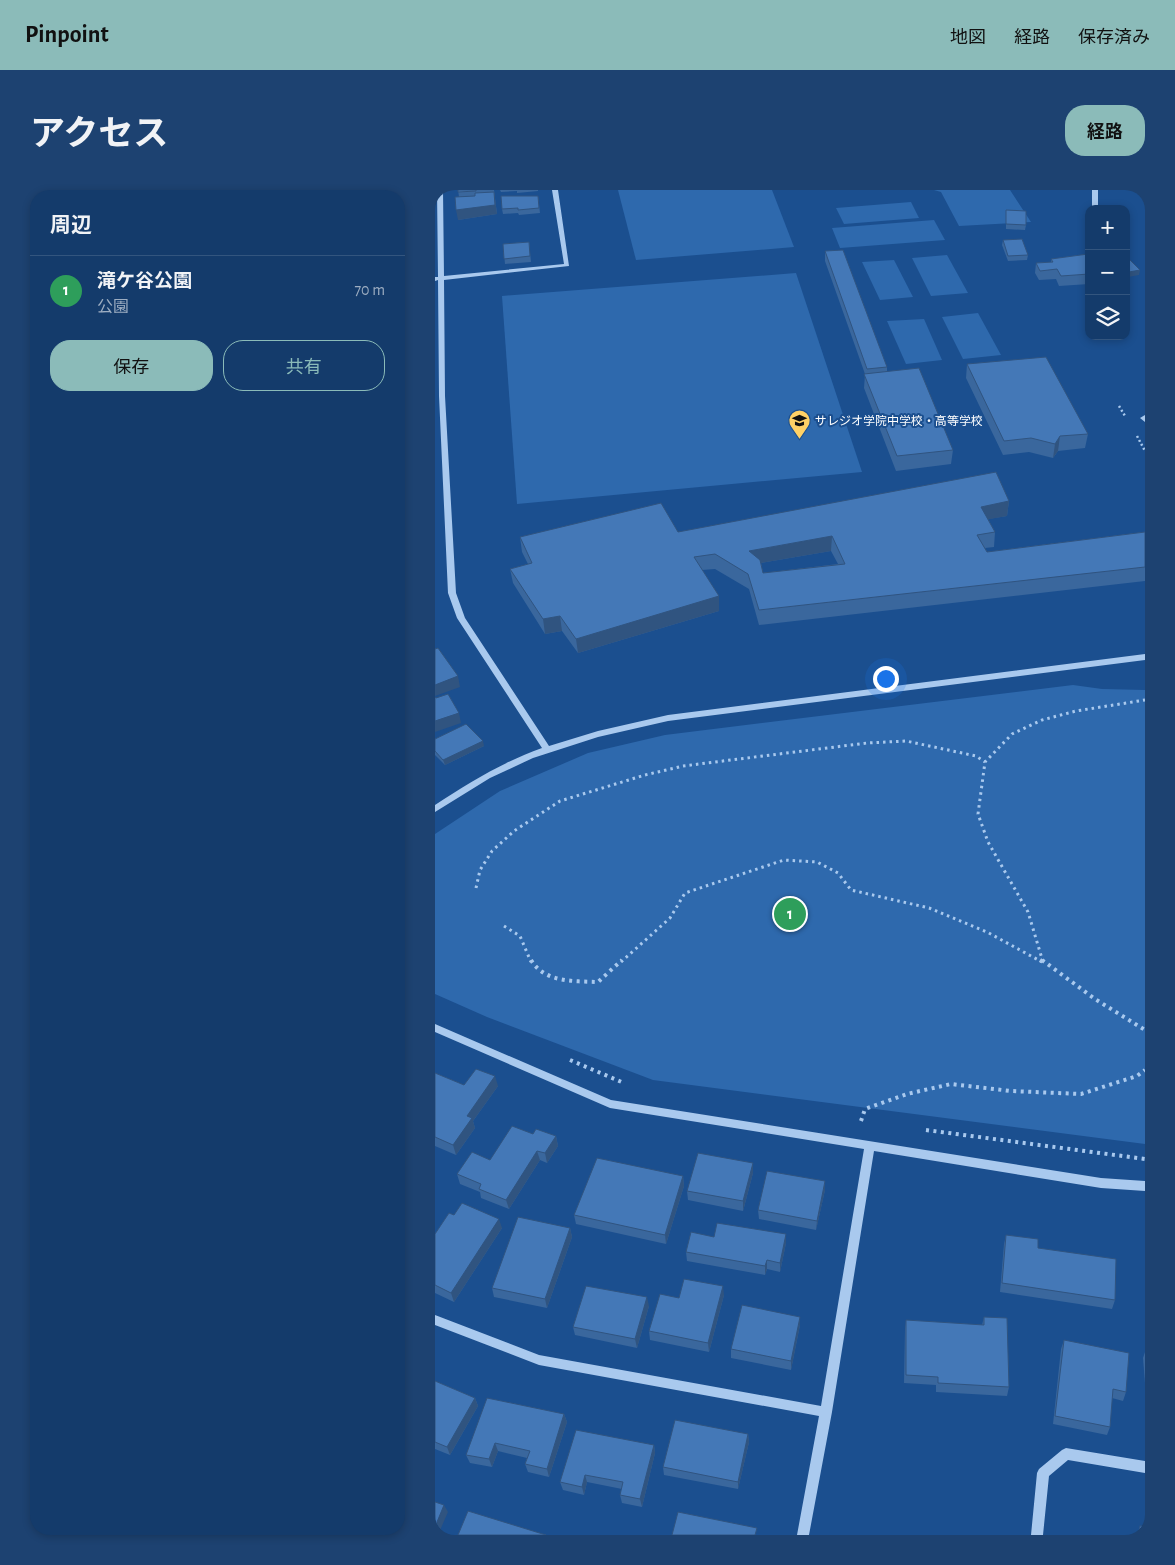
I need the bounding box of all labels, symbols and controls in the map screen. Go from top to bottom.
text: Pinpoint [25,23,109,47]
text: 地図 [950,29,986,47]
text: 経路 [1014,29,1050,47]
text: 保存済み [1078,29,1150,47]
button: 経路 [1065,105,1145,156]
text: アクセス [30,117,168,152]
map controls [1085,205,1130,340]
button: + [1085,205,1130,250]
text: 周辺 [50,215,92,236]
button: − [1085,250,1130,295]
text: 滝ケ谷公園 [97,272,192,291]
text: 1 [63,282,69,298]
text: 70 m [354,282,385,298]
button: layers [1085,295,1130,340]
text: 公園 [97,299,129,315]
button: 保存 [50,340,213,391]
button: 共有 [223,340,385,391]
school or university icon: サレジオ学院中学校・高等学校 [787,409,811,440]
place label: サレジオ学院中学校・高等学校 [815,414,983,427]
your location [873,666,899,692]
pin: 1 [774,895,806,933]

